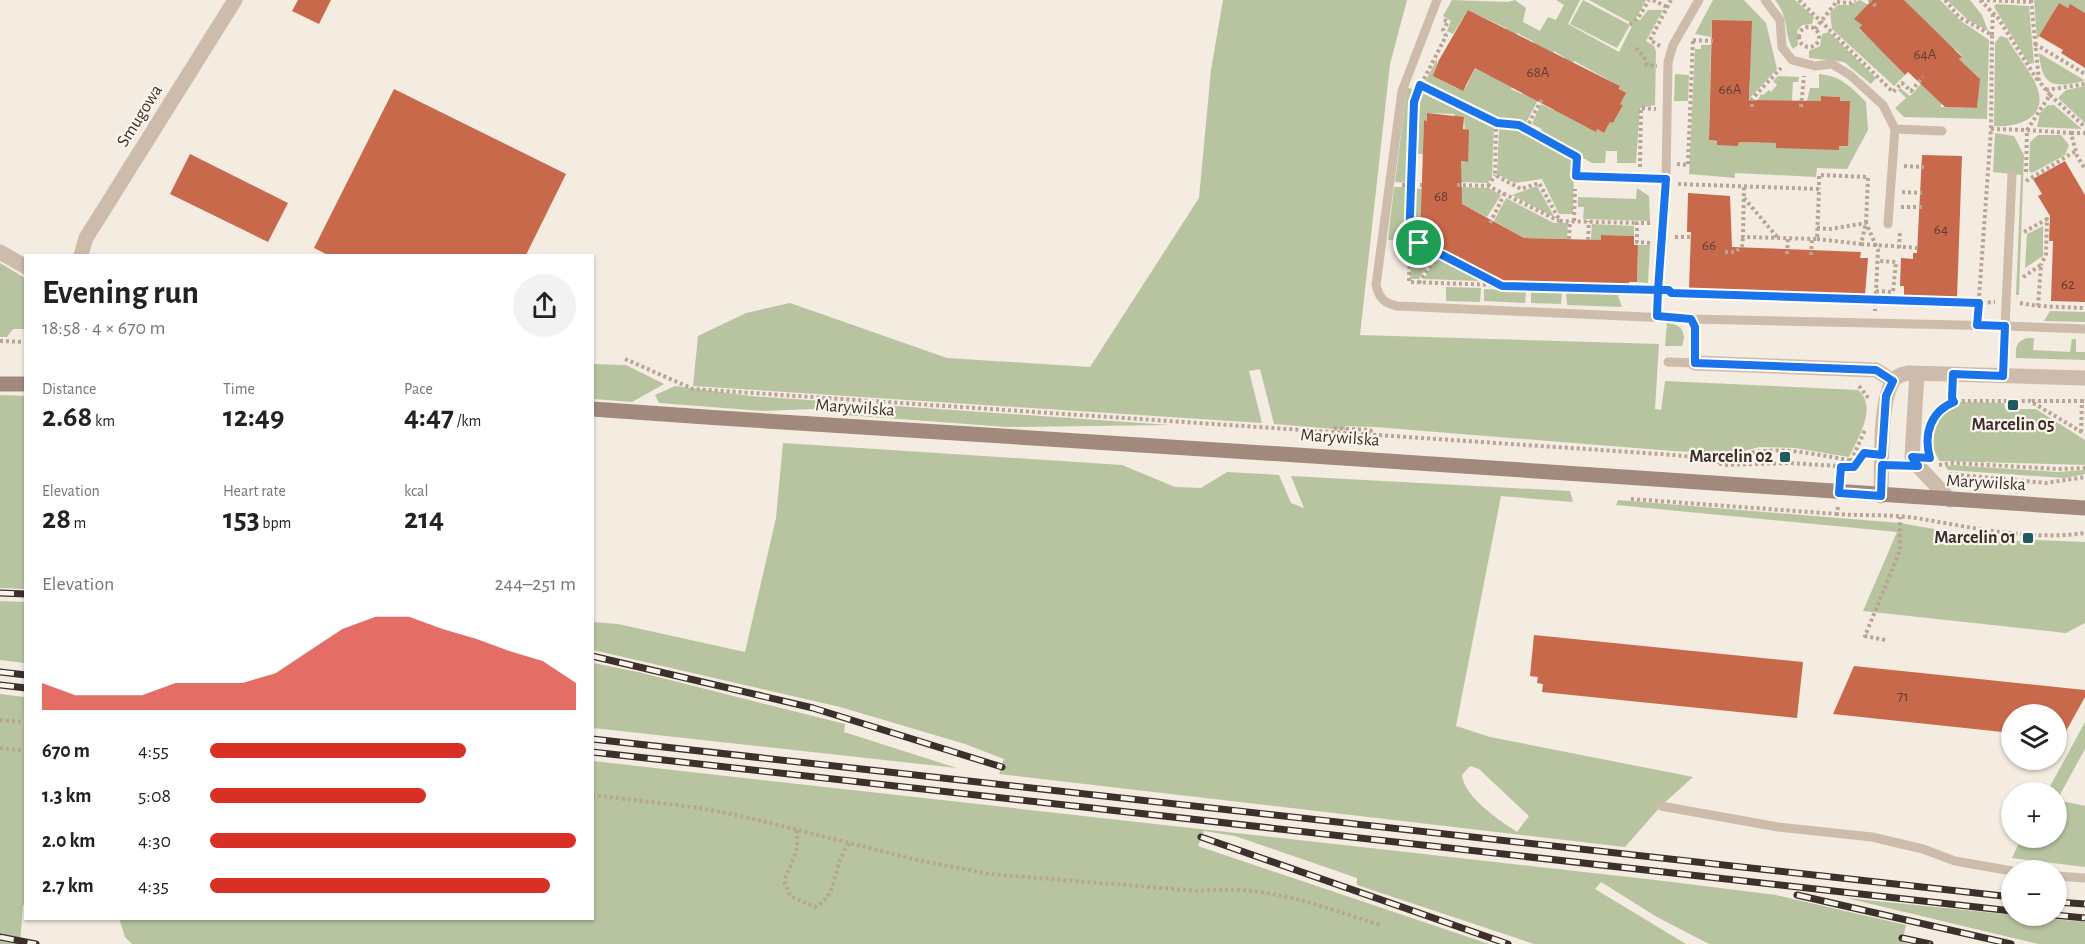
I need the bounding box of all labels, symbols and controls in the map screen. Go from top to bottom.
house number: 64A [1914,47,1937,62]
house number: 68A [1527,65,1550,80]
street label: Smugowa [114,82,166,150]
house number: 66A [1719,82,1742,97]
house number: 68 [1434,189,1448,204]
pin [1393,217,1444,268]
house number: 64 [1934,222,1948,237]
icon: arrive [1402,226,1435,259]
house number: 66 [1702,238,1716,253]
button: share [513,274,576,337]
text: Evening run [42,277,199,310]
house number: 62 [2061,277,2075,292]
text: 18:58 · 4 × 670 m [42,318,165,338]
text: Distance [42,381,96,397]
text: Time [223,381,255,397]
text: Pace [404,381,433,397]
street label: Marywilska [815,396,895,420]
marker: Marcelin 05 [2006,398,2020,412]
text: 2.68 [42,402,92,432]
text: 12:49 [223,402,284,432]
text: 4:47 [404,402,454,432]
text: km [92,413,115,429]
text: /km [454,413,481,429]
place label: Marcelin 05 [1971,416,2055,434]
street label: Marywilska [1300,426,1380,450]
place label: Marcelin 02 [1689,448,1774,466]
marker: Marcelin 02 [1778,450,1792,464]
street label: Marywilska [1946,472,2026,494]
text: Elevation [42,483,100,499]
text: Heart rate [223,483,286,499]
text: kcal [404,483,428,499]
text: 28 [42,504,71,534]
text: 153 [223,504,260,534]
text: 214 [404,504,444,534]
text: m [71,515,86,531]
text: bpm [260,515,291,531]
place label: Marcelin 01 [1934,529,2016,547]
marker: Marcelin 01 [2021,531,2035,545]
text: Elevation [42,574,114,594]
text: 244–251 m [495,574,576,594]
house number: 71 [1897,689,1909,704]
map controls [2001,704,2067,926]
button: layers [2001,704,2067,770]
text: 670 m [42,741,90,761]
text: 4:55 [138,741,169,761]
button: + [2001,782,2067,848]
text: 1.3 km [42,786,91,806]
text: 5:08 [138,786,171,806]
text: 2.0 km [42,831,95,851]
text: 4:30 [138,831,171,851]
button: − [2001,860,2067,926]
text: 2.7 km [42,876,94,896]
text: 4:35 [138,876,169,896]

